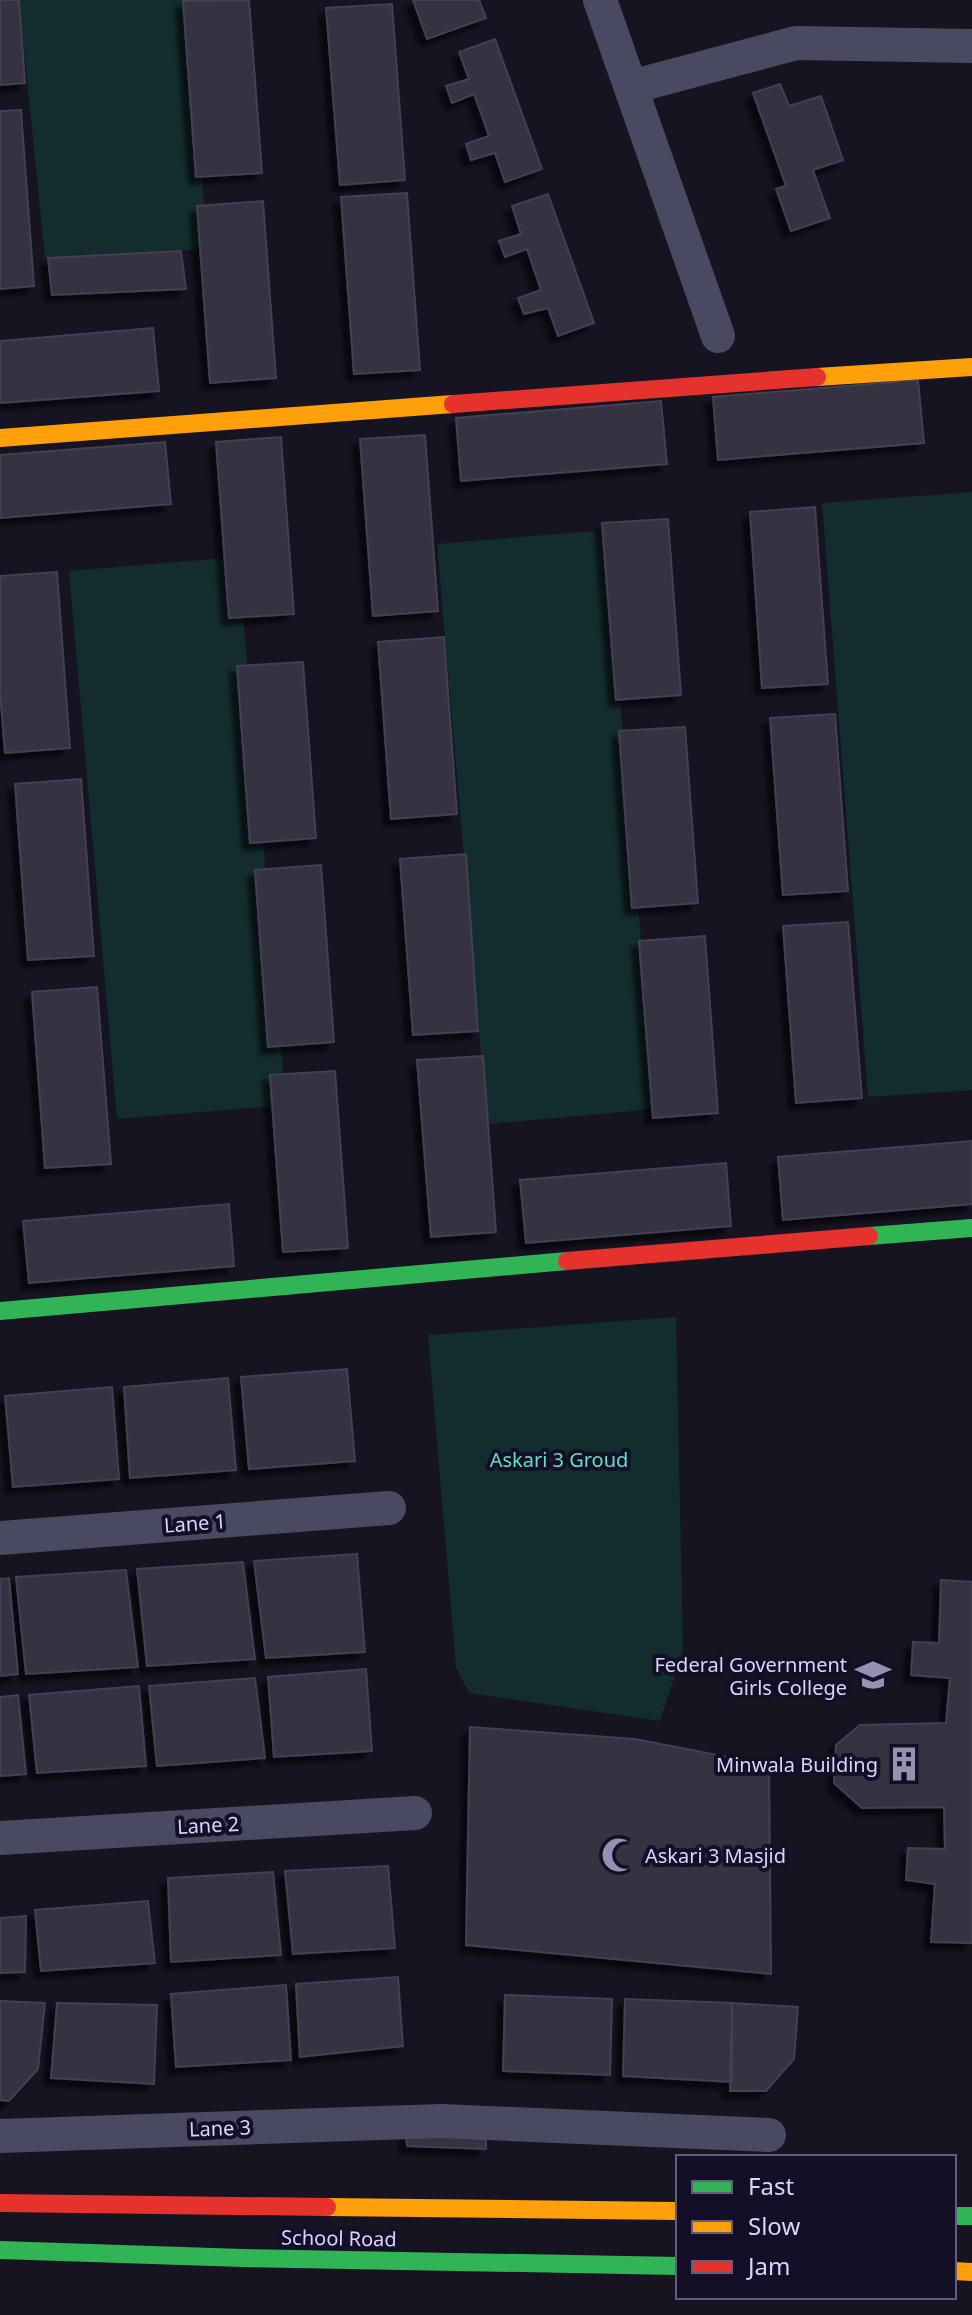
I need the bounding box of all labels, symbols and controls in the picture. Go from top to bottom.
park label: Askari 3 Groud [490,1446,628,1473]
street label: Lane 1 [163,1507,227,1539]
place label: Federal Government Girls College [654,1651,847,1701]
school or university icon: Federal Government Girls College [854,1656,892,1694]
building icon: Minwala Building [885,1745,923,1783]
place label: Minwala Building [716,1751,878,1778]
street label: Lane 2 [176,1810,240,1840]
mosque icon: Askari 3 Masjid [600,1836,638,1874]
place label: Askari 3 Masjid [645,1842,786,1869]
street label: Lane 3 [189,2113,251,2143]
legend [676,2155,956,2299]
text: Fast [748,2169,794,2202]
text: Slow [748,2209,800,2242]
street label: School Road [281,2223,397,2253]
text: Jam [746,2249,790,2282]

